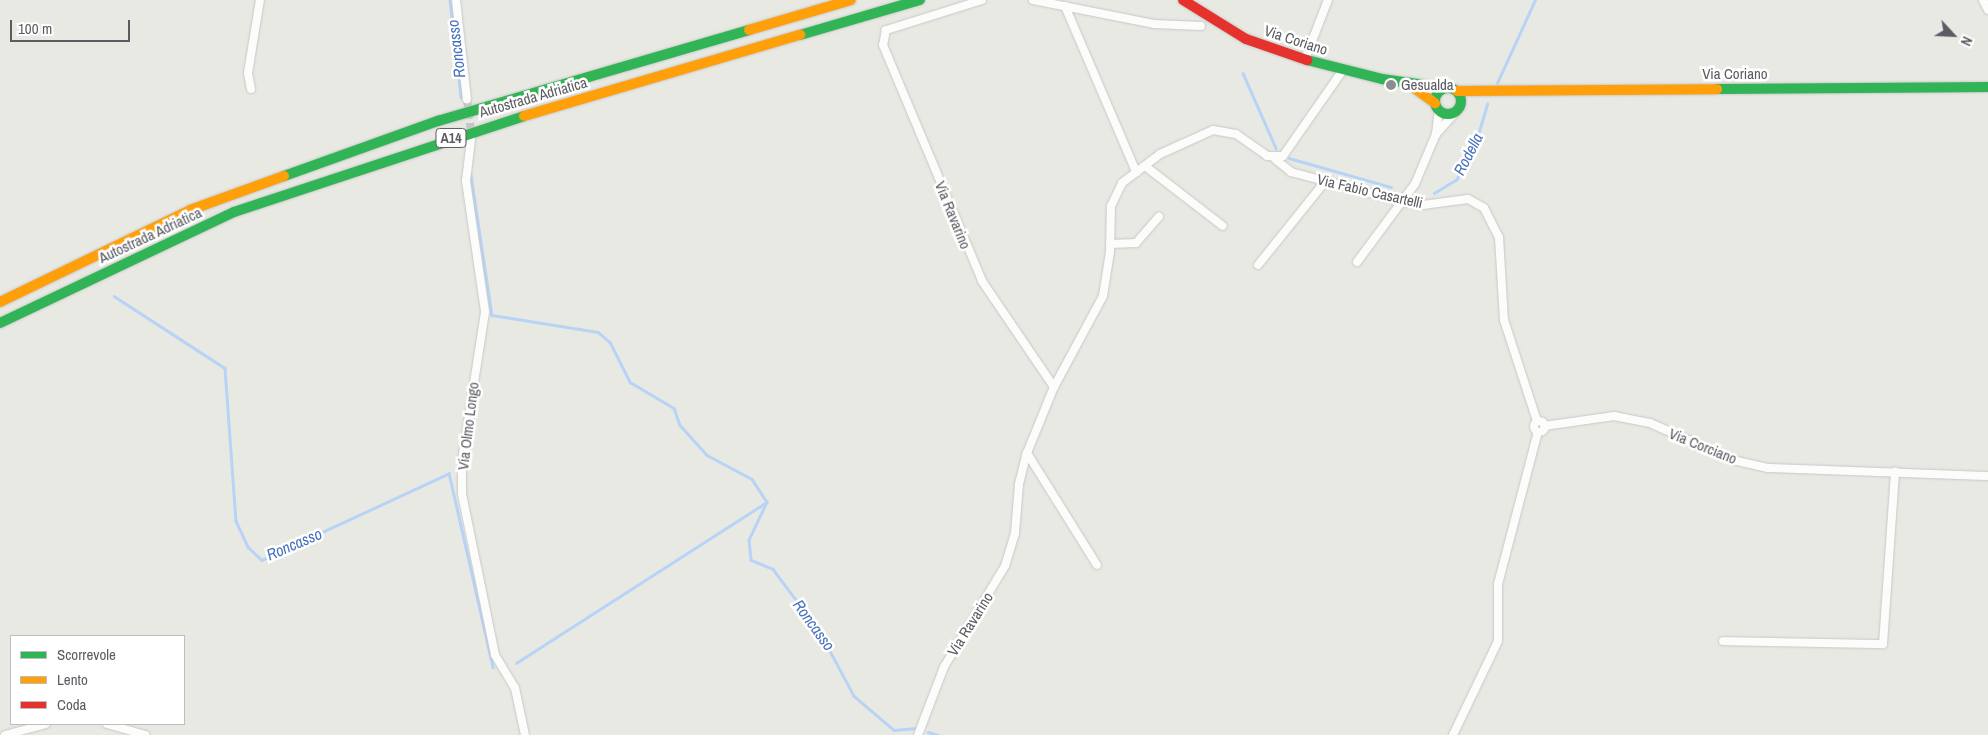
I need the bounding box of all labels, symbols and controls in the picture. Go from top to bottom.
scale bar [12,10,132,42]
north arrow [1928,10,1978,60]
text: 100 m [18,18,52,39]
water label: Roncasso [443,19,469,79]
street label: Via Coriano [1262,21,1330,59]
text: N [1957,34,1977,49]
street label: Via Coriano [1702,65,1768,83]
street label: Autostrada Adriatica [477,73,589,121]
place label: Gesualda [1401,76,1454,94]
marker: Gesualda [1385,79,1397,91]
road number: A14 [435,126,467,150]
water label: Rodella [1449,130,1487,178]
street label: Via Fabio Casartelli [1315,170,1425,212]
street label: Via Ravarino [931,178,975,252]
street label: Autostrada Adriatica [95,203,205,267]
street label: Via Olmo Longo [454,381,482,471]
street label: Via Corciano [1666,424,1740,468]
water label: Roncasso [263,524,325,564]
street label: Via Ravarino [943,589,997,659]
water label: Roncasso [789,596,839,654]
legend [10,635,185,725]
text: Scorrevole [57,644,116,665]
text: Lento [57,669,88,690]
text: Coda [57,694,86,715]

